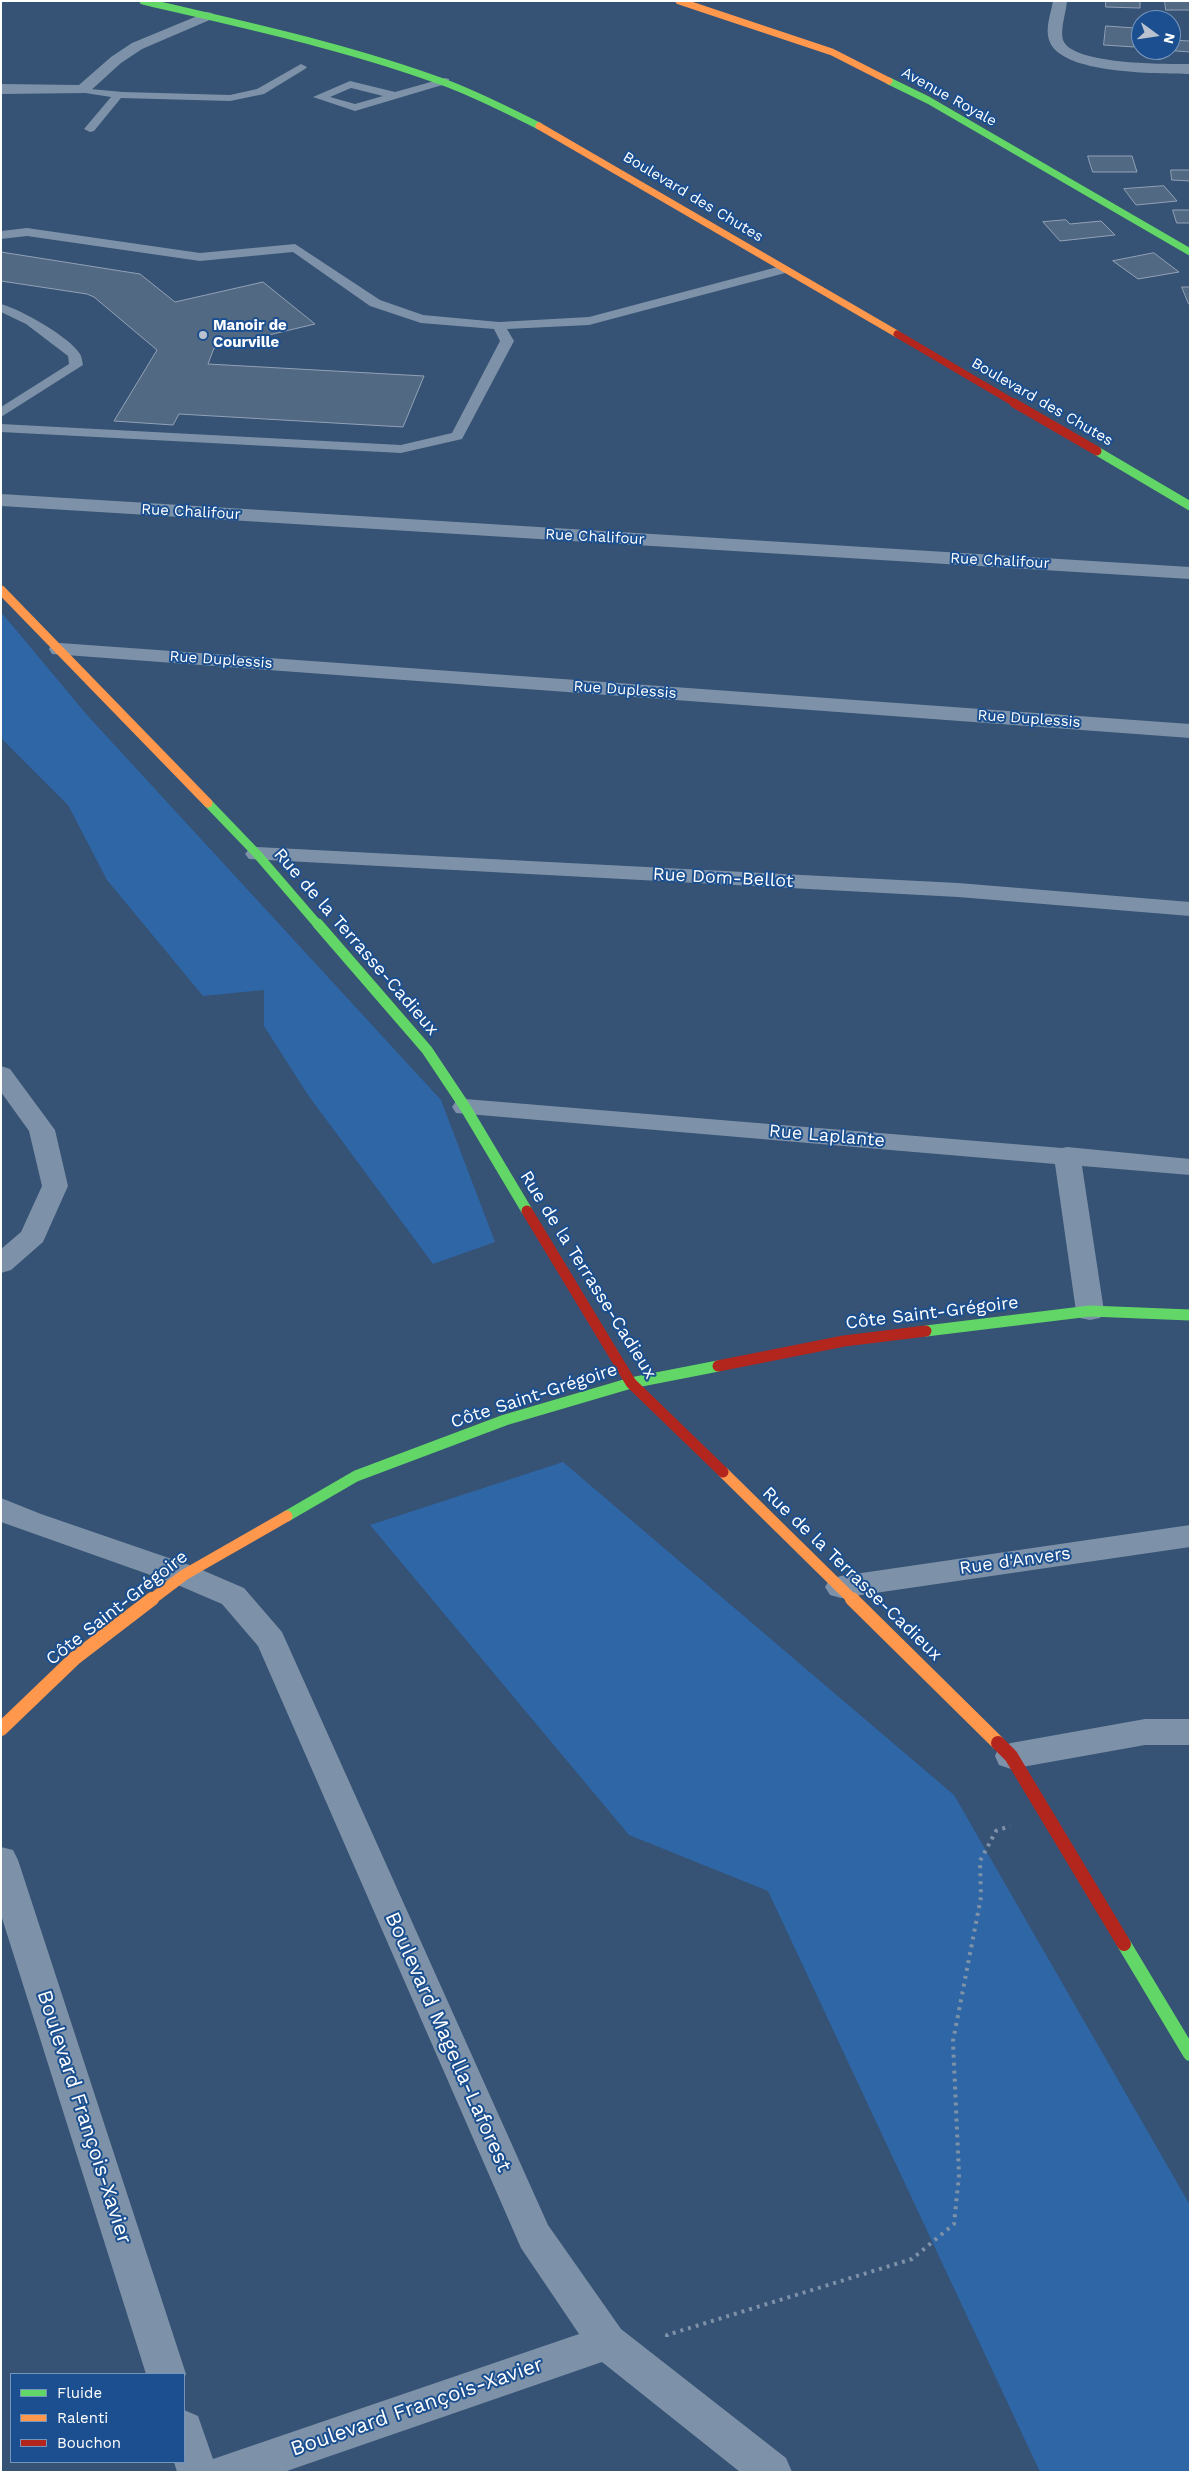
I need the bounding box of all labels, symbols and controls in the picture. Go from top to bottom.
north arrow [1131,10,1181,60]
text: N [1161,31,1179,45]
street label: Avenue Royale [898,63,1000,131]
street label: Boulevard des Chutes [620,148,766,246]
place label: Manoir de Courville [213,317,287,352]
marker: Manoir de Courville [197,329,209,341]
street label: Boulevard des Chutes [968,354,1116,450]
street label: Rue Chalifour [141,500,241,524]
street label: Rue Chalifour [545,525,645,549]
street label: Rue Chalifour [950,549,1050,573]
street label: Rue Duplessis [169,647,273,673]
street label: Rue Duplessis [573,677,677,703]
street label: Rue Duplessis [977,706,1081,732]
street label: Rue de la Terrasse-Cadieux [269,844,443,1040]
street label: Rue Dom-Bellot [652,864,794,892]
street label: Rue Laplante [768,1120,886,1152]
street label: Rue de la Terrasse-Cadieux [515,1167,661,1383]
street label: Côte Saint-Grégoire [844,1292,1020,1334]
street label: Côte Saint-Grégoire [448,1359,620,1433]
street label: Rue de la Terrasse-Cadieux [758,1482,946,1666]
street label: Rue d'Anvers [958,1543,1072,1579]
street label: Côte Saint-Grégoire [42,1546,192,1670]
street label: Boulevard Magella-Laforest [379,1908,517,2176]
street label: Boulevard François-Xavier [31,1987,137,2247]
street label: Boulevard François-Xavier [287,2352,547,2462]
legend [10,2373,185,2463]
text: Fluide [57,2384,102,2402]
text: Ralenti [57,2409,108,2427]
text: Bouchon [57,2434,121,2452]

